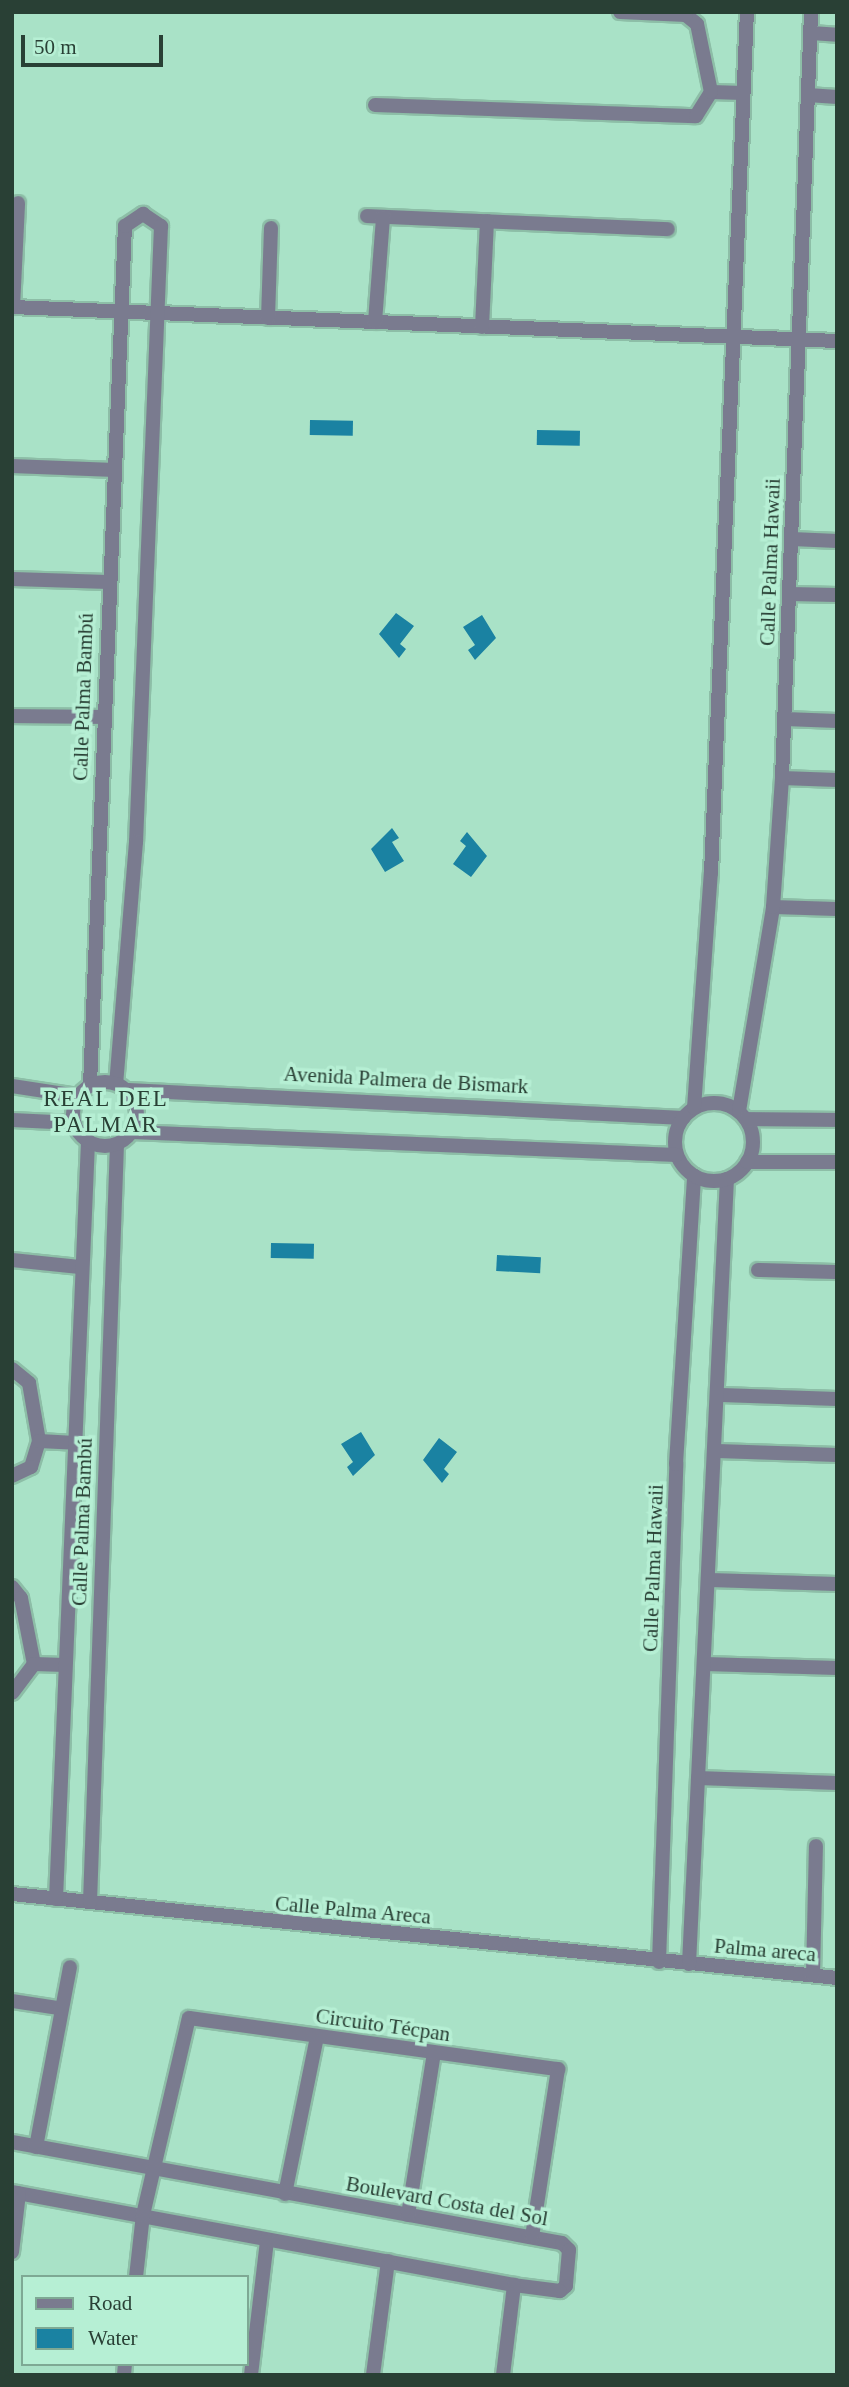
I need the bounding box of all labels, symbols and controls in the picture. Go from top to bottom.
scale bar [24,21,166,65]
text: 50 m [34,35,77,59]
street label: Calle Palma Hawaii [754,478,786,646]
street label: Calle Palma Bambú [67,613,99,781]
street label: Avenida Palmera de Bismark [283,1061,529,1099]
district label: REAL DEL PALMAR [44,1085,168,1139]
street label: Calle Palma Bambú [66,1438,98,1606]
street label: Calle Palma Hawaii [637,1484,669,1652]
street label: Calle Palma Areca [273,1891,433,1929]
street label: Palma areca [713,1933,817,1967]
street label: Circuito Técpan [314,2003,452,2047]
street label: Boulevard Costa del Sol [344,2171,550,2231]
legend [21,2275,248,2366]
text: Road [88,2291,132,2315]
text: Water [88,2326,138,2350]

